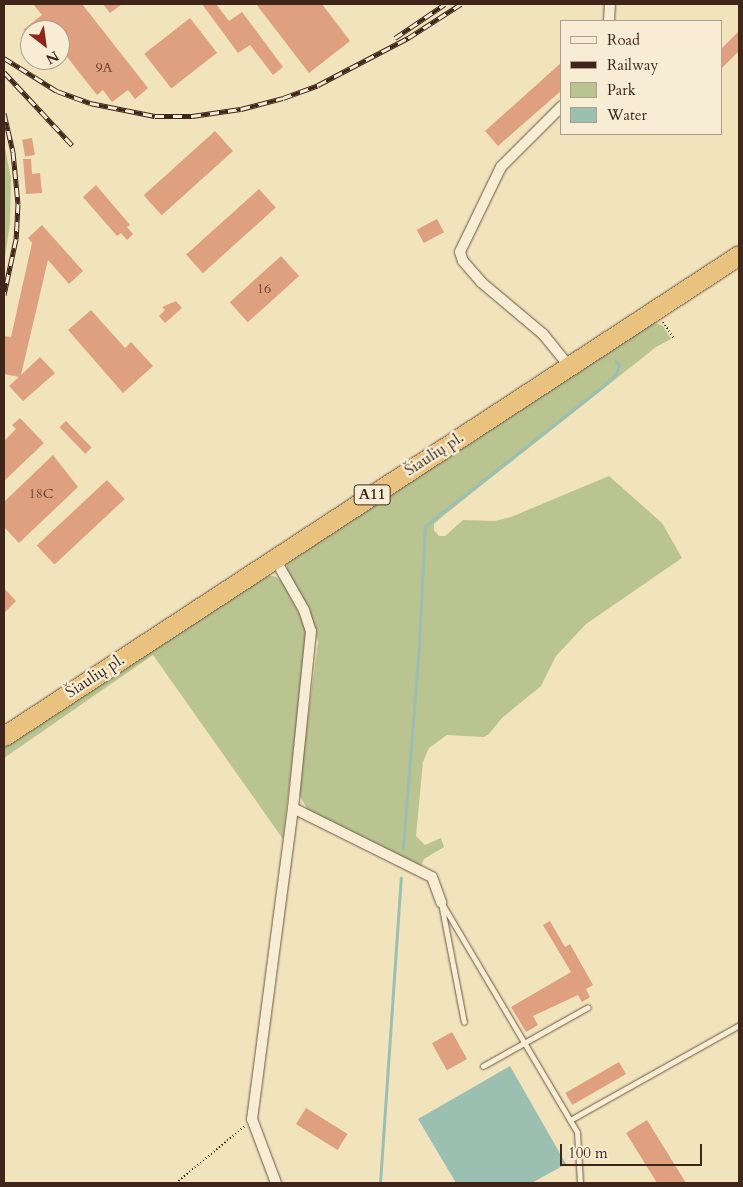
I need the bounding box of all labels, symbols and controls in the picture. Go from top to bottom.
north arrow [20,20,70,70]
legend [560,20,723,135]
text: Road [607,30,640,50]
text: N [42,46,62,69]
text: Railway [607,55,658,75]
house number: 9A [95,60,113,76]
text: Park [607,80,636,100]
text: Water [607,105,647,125]
house number: 16 [257,281,271,297]
street label: Šiaulių pl. [401,428,467,480]
road number: A11 [353,482,391,508]
house number: 18C [28,486,54,502]
street label: Šiaulių pl. [62,650,128,702]
scale bar [563,1134,706,1166]
text: 100 m [568,1143,608,1163]

